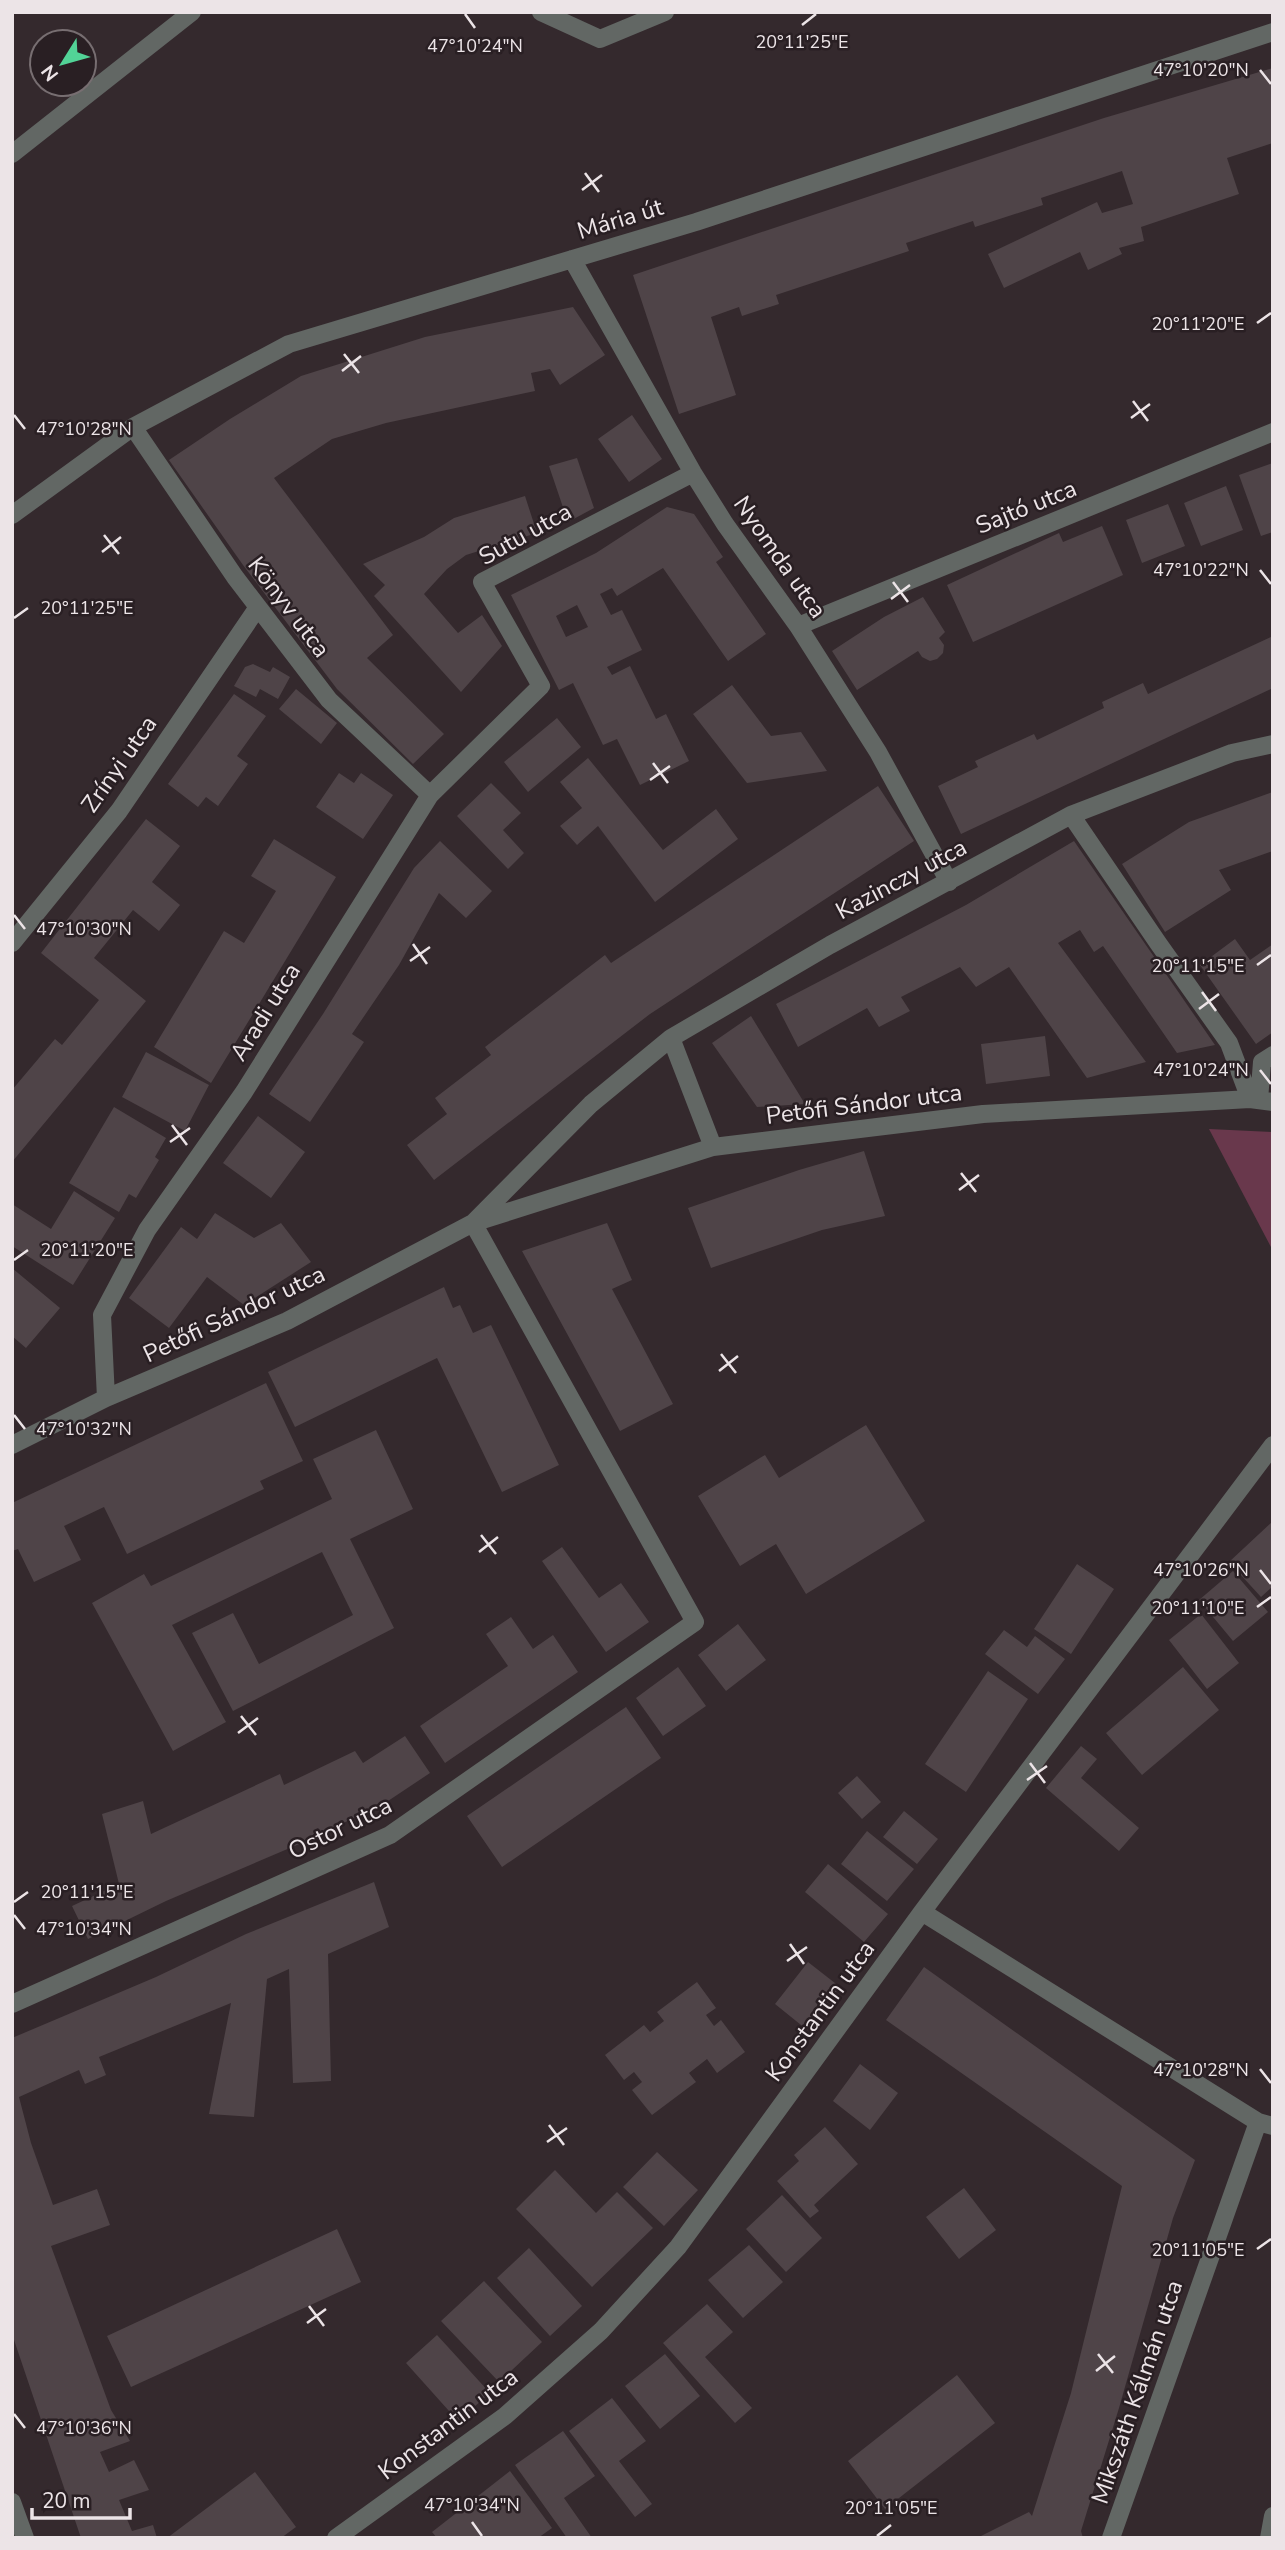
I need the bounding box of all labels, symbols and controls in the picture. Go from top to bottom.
north arrow [28,28,98,98]
text: 20°11'25"E [756,30,849,54]
text: 47°10'24"N [427,34,523,58]
text: 47°10'20"N [1153,58,1249,82]
text: N [36,59,65,86]
street label: Mária út [573,191,667,247]
text: 20°11'20"E [1152,312,1245,336]
text: 47°10'28"N [36,417,132,441]
street label: Sajtó utca [971,472,1081,542]
street label: Nyomda utca [726,490,834,624]
street label: Sutu utca [473,495,577,573]
street label: Könyv utca [241,550,337,664]
text: 47°10'22"N [1153,558,1249,582]
text: 20°11'25"E [41,596,134,620]
street label: Zrínyi utca [74,709,164,819]
street label: Kazinczy utca [830,831,972,927]
text: 47°10'30"N [36,917,132,941]
text: 20°11'15"E [1152,954,1245,978]
street label: Aradi utca [222,957,308,1067]
text: 47°10'24"N [1153,1058,1249,1082]
street label: Petőfi Sándor utca [764,1076,964,1132]
text: 20°11'20"E [41,1238,134,1262]
street label: Petőfi Sándor utca [138,1258,330,1370]
text: 47°10'32"N [36,1417,132,1441]
text: 47°10'26"N [1153,1558,1249,1582]
text: 20°11'10"E [1152,1596,1245,1620]
street label: Ostor utca [283,1789,397,1867]
text: 20°11'15"E [41,1880,134,1904]
text: 47°10'34"N [36,1917,132,1941]
street label: Konstantin utca [758,1934,882,2088]
text: 47°10'28"N [1153,2058,1249,2082]
text: 20°11'05"E [1152,2238,1245,2262]
street label: Mikszáth Kálmán utca [1084,2276,1190,2508]
street label: Konstantin utca [372,2361,524,2487]
text: 47°10'36"N [36,2416,132,2440]
scale bar [32,2476,130,2520]
text: 20 m [42,2487,91,2515]
text: 47°10'34"N [424,2493,520,2517]
text: 20°11'05"E [845,2496,938,2520]

